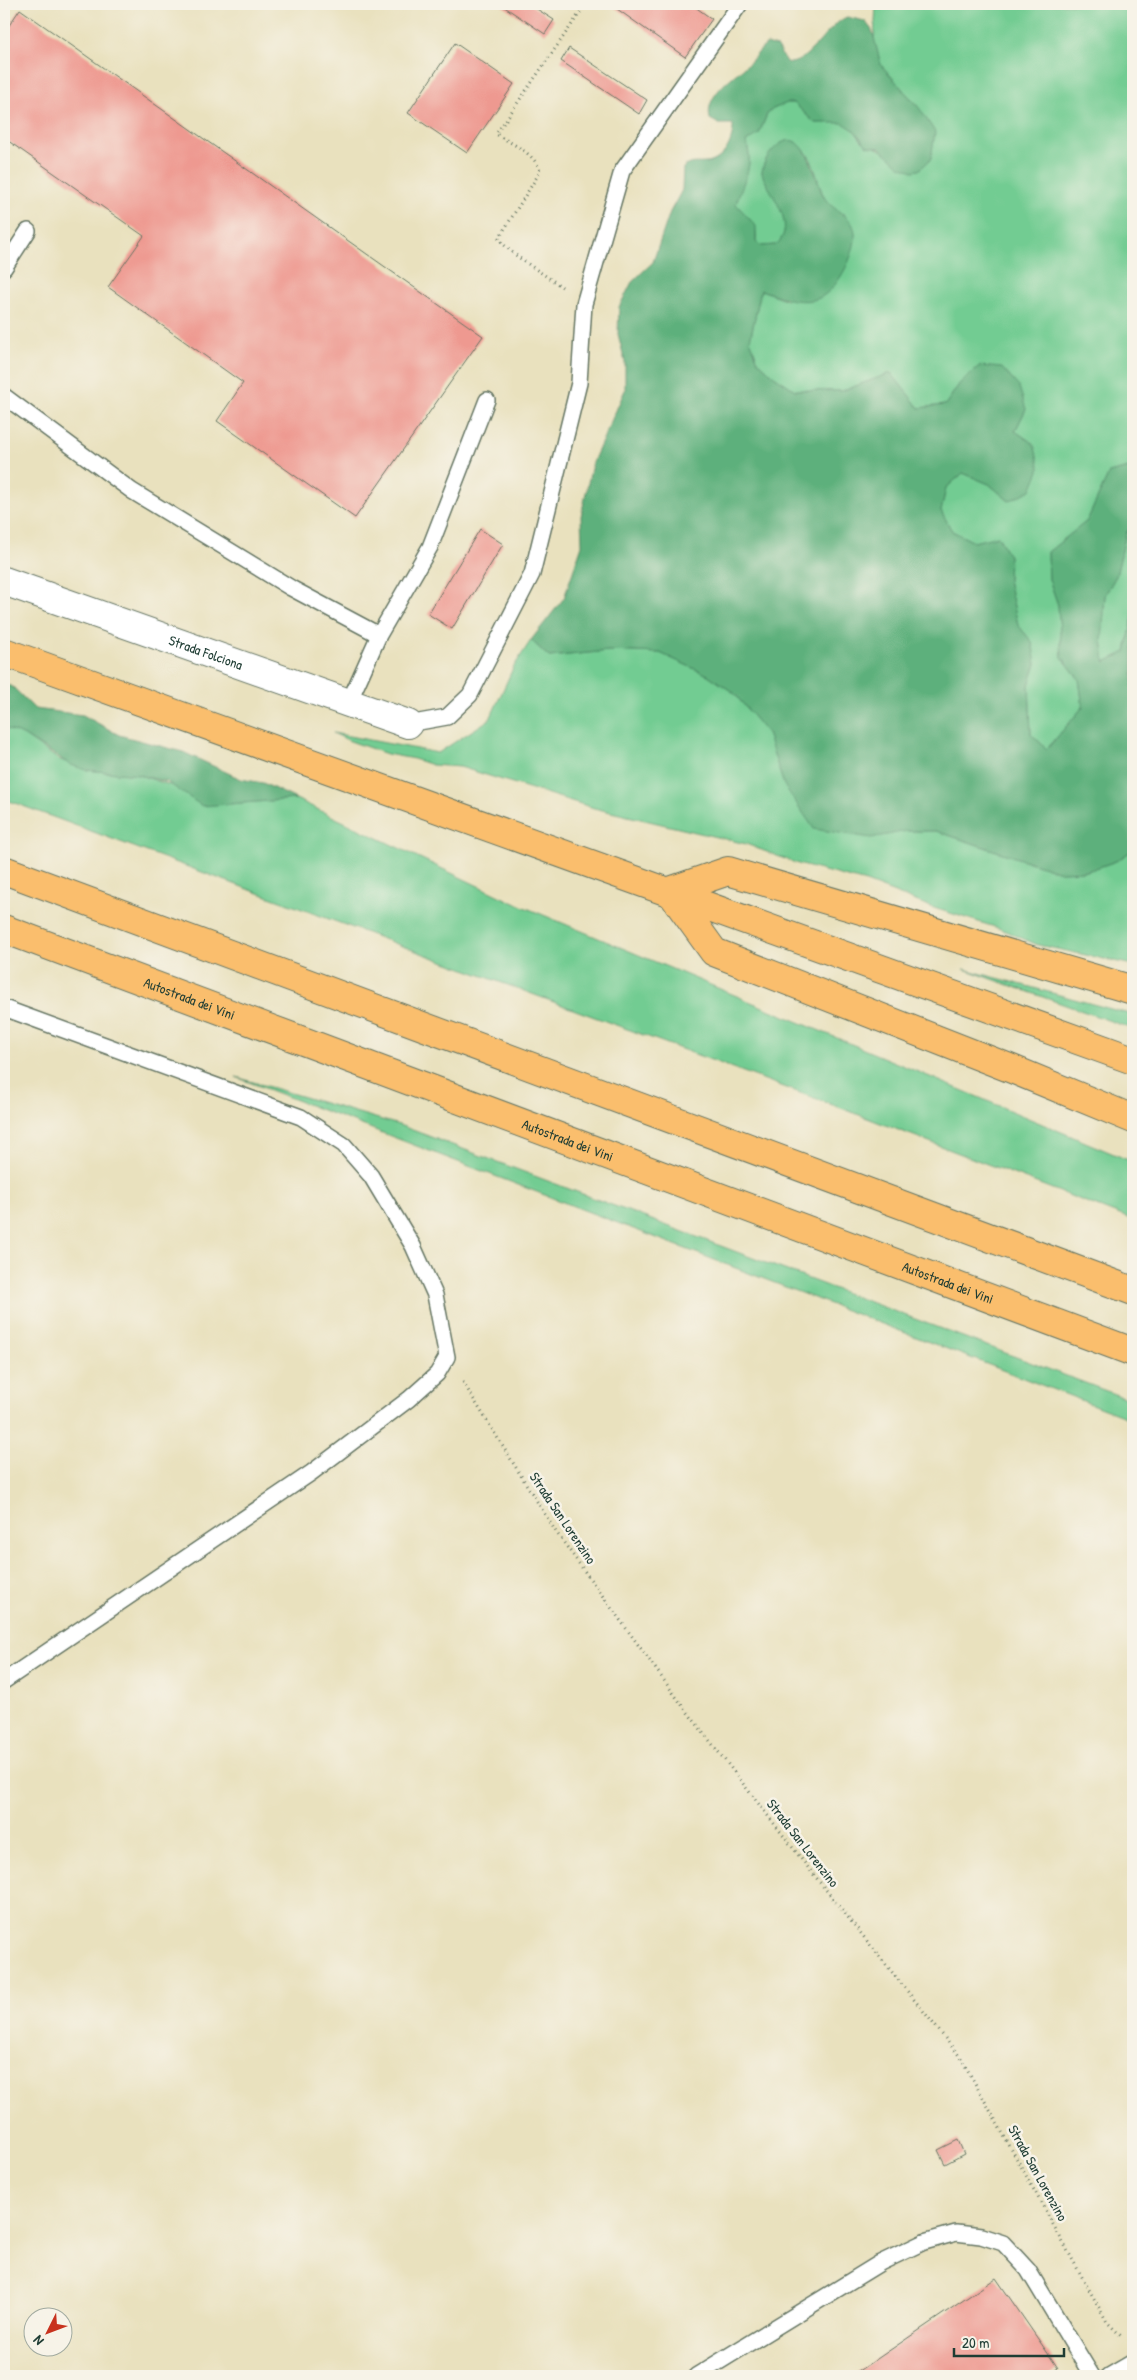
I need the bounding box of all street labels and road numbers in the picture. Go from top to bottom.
street label: Strada Folciona [166,630,246,674]
street label: Autostrada dei Vini [141,972,238,1024]
street label: Autostrada dei Vini [520,1114,616,1166]
street label: Autostrada dei Vini [900,1256,996,1308]
street label: Strada San Lorenzino [526,1468,601,1568]
street label: Strada San Lorenzino [763,1795,844,1891]
street label: Strada San Lorenzino [1004,2121,1073,2224]

